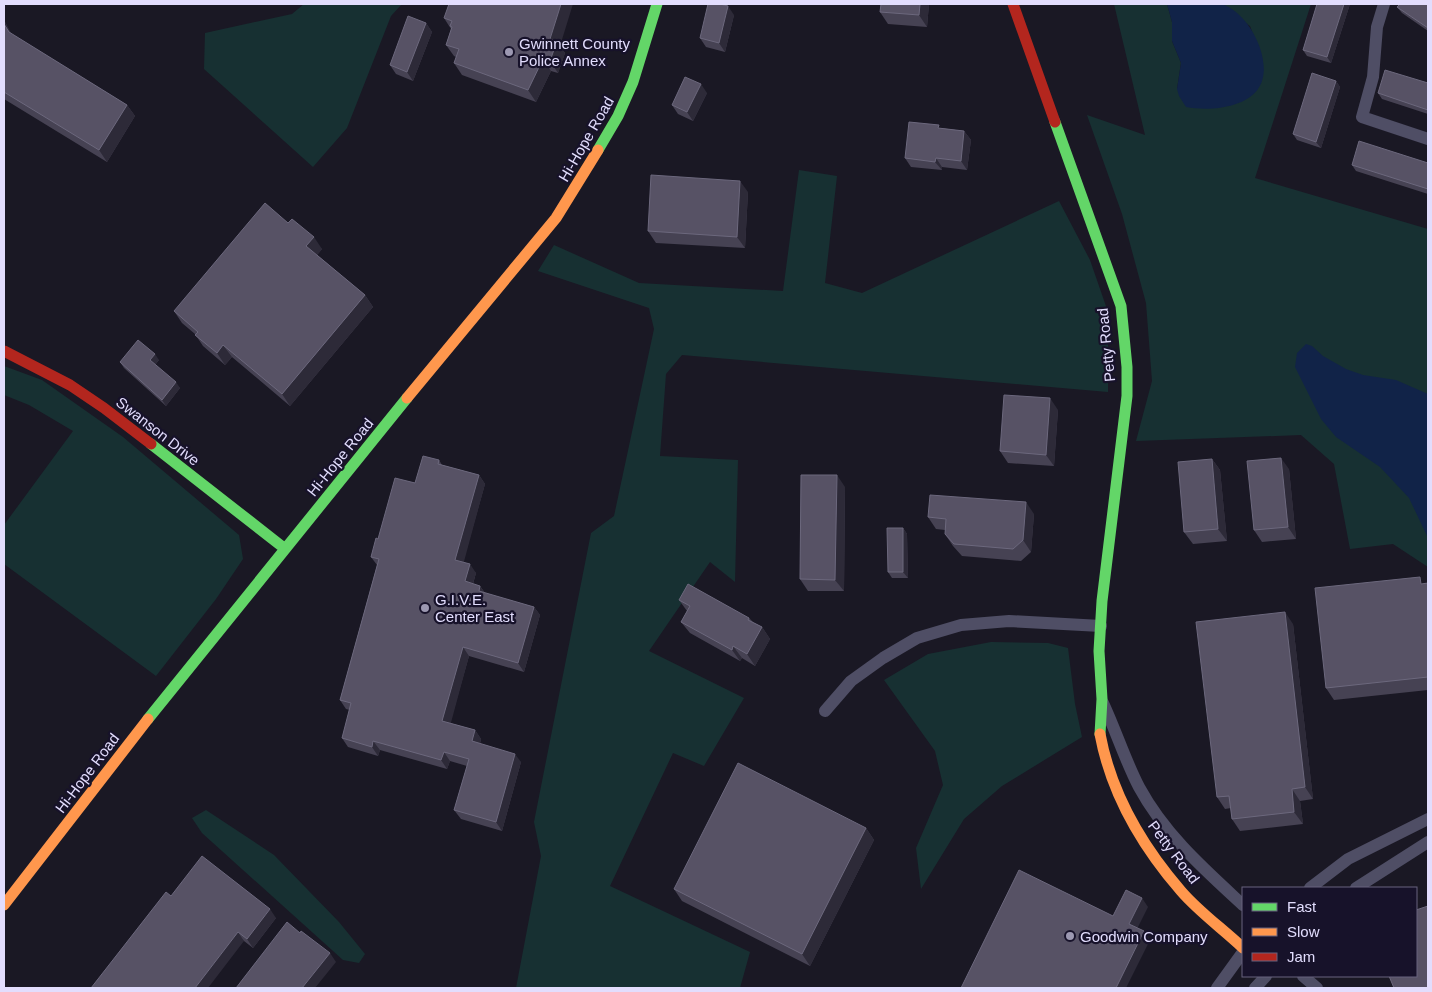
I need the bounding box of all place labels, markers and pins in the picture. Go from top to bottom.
place label: Gwinnett County Police Annex [519,35,630,69]
marker: Gwinnett County Police Annex [503,46,515,58]
place label: G.I.V.E. Center East [435,591,515,625]
marker: G.I.V.E. Center East [419,602,431,614]
place label: Goodwin Company [1080,928,1208,945]
marker: Goodwin Company [1064,930,1076,942]

